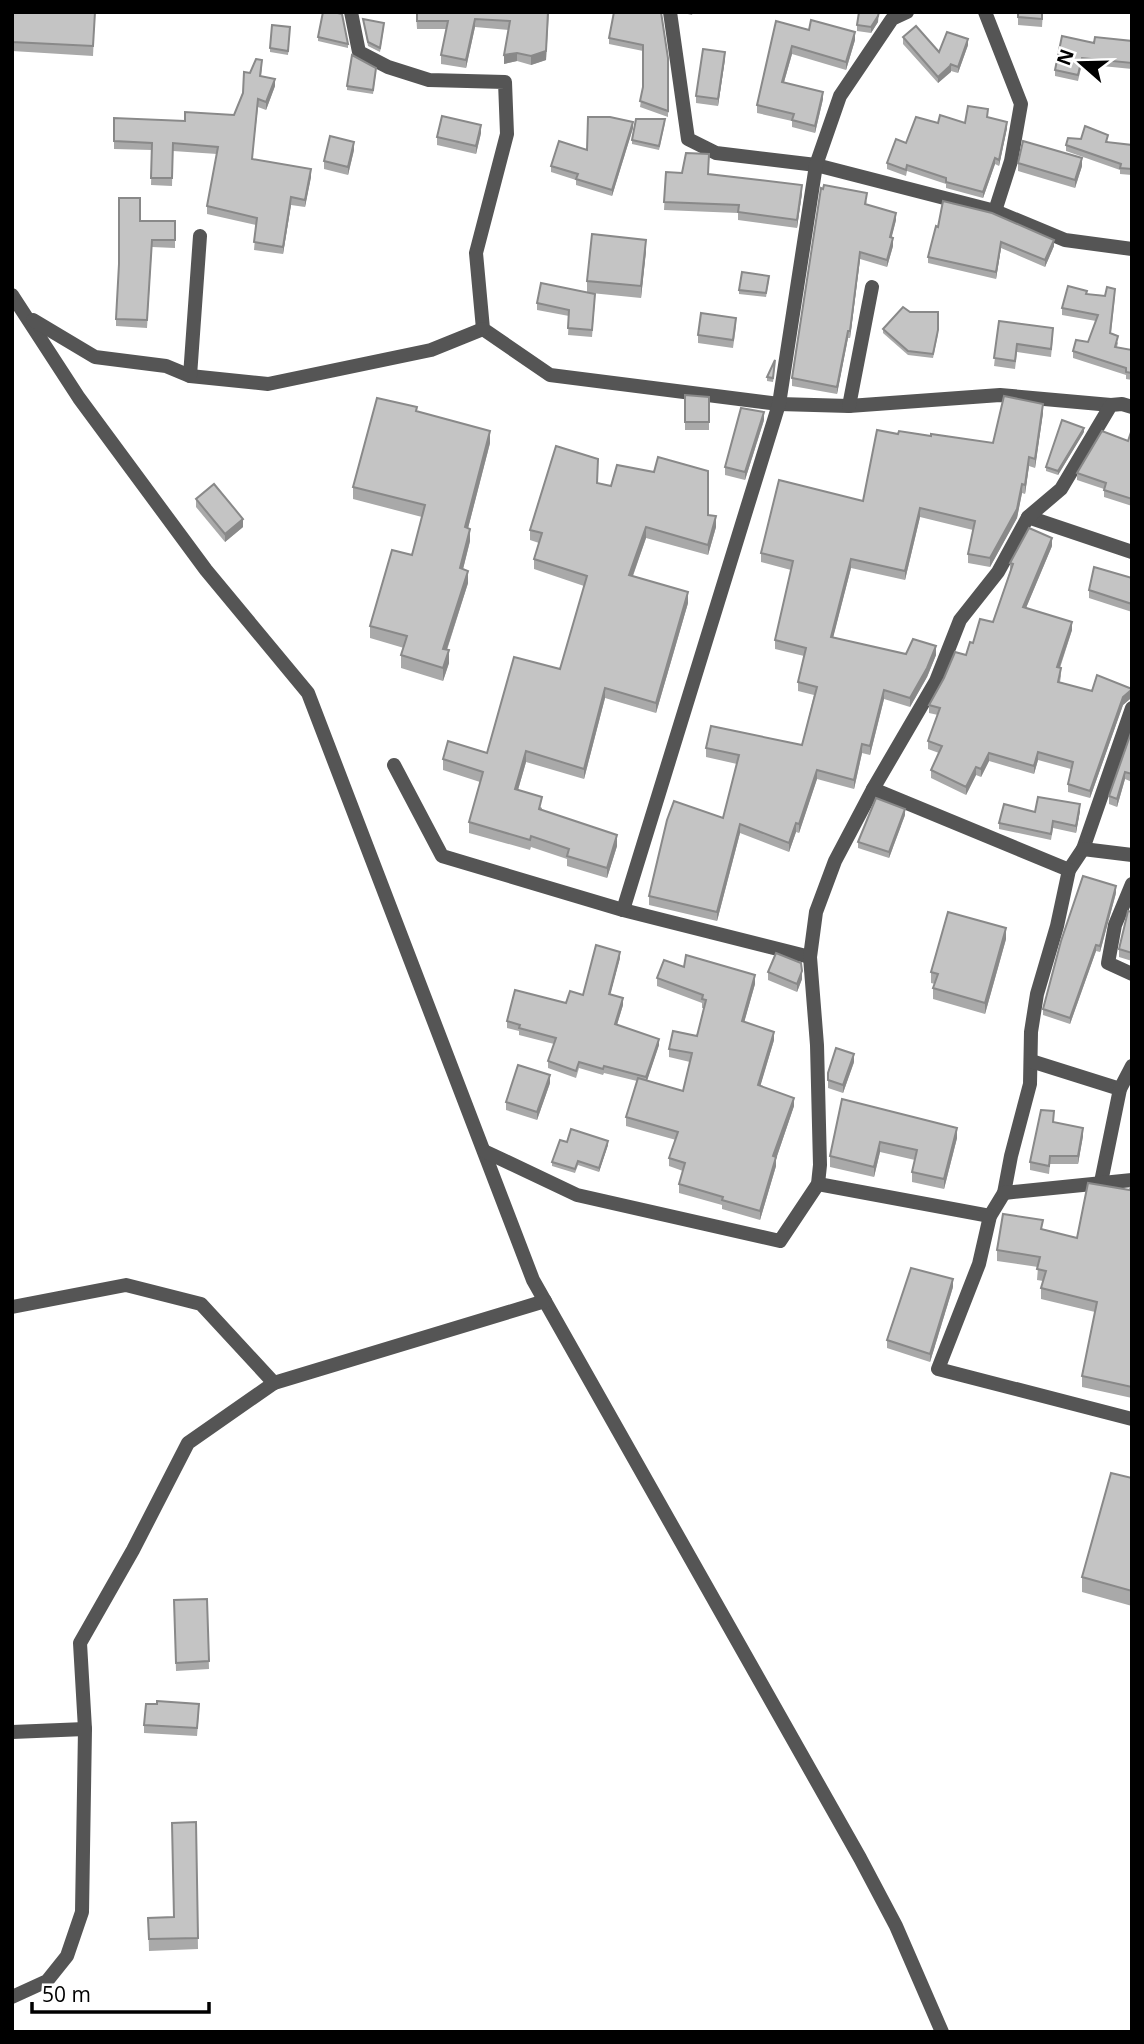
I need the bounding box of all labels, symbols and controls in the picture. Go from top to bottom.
north arrow [1046,28,1116,98]
text: N [1050,45,1080,69]
scale bar [32,1970,208,2014]
text: 50 m [42,1980,91,2008]

